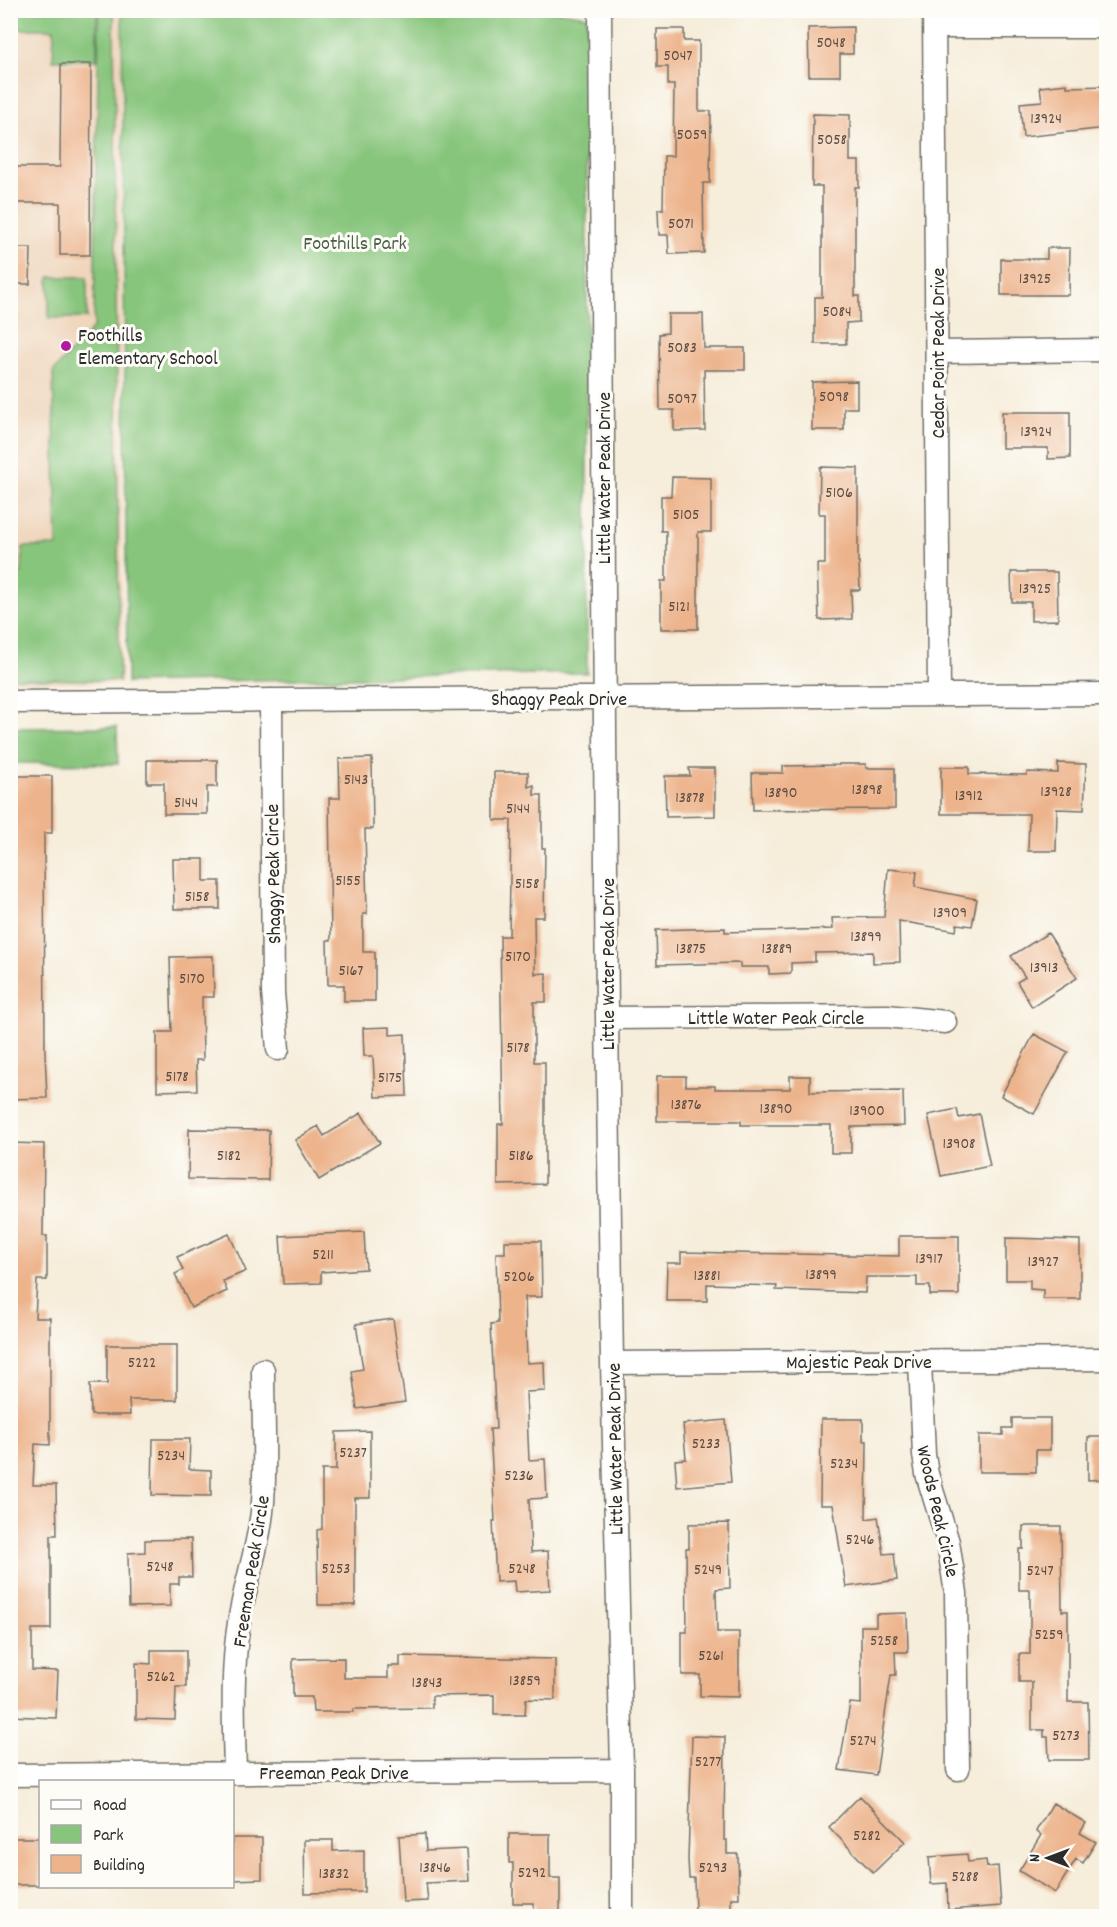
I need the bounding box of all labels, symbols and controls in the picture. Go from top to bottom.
house number: 5048 [816,32,846,55]
house number: 5047 [664,45,692,68]
house number: 13924 [1030,108,1062,131]
house number: 5059 [677,124,707,147]
house number: 5058 [817,129,847,152]
house number: 5071 [668,213,694,236]
park label: Foothills Park [303,231,407,259]
street label: Cedar Point Peak Drive [926,267,954,438]
house number: 13925 [1019,268,1051,291]
house number: 5084 [822,301,852,324]
place label: Foothills Elementary School [78,323,218,374]
house number: 5083 [667,337,697,360]
marker: Foothills Elementary School [59,339,73,353]
house number: 5098 [819,386,849,409]
house number: 5097 [667,388,697,411]
street label: Little Water Peak Drive [592,392,620,564]
house number: 13924 [1020,421,1052,444]
house number: 5106 [825,482,853,505]
house number: 5105 [672,504,700,527]
house number: 13925 [1019,578,1051,601]
house number: 5121 [668,596,690,619]
street label: Shaggy Peak Drive [491,687,627,715]
house number: 5143 [344,769,368,792]
house number: 13898 [852,779,882,802]
house number: 13928 [1040,781,1072,804]
house number: 13890 [764,782,798,805]
house number: 13912 [955,785,983,808]
house number: 13878 [675,787,705,810]
house number: 5144 [174,792,198,815]
house number: 5144 [506,798,530,821]
street label: Shaggy Peak Circle [260,803,290,944]
house number: 5155 [335,870,361,893]
house number: 5158 [515,873,539,896]
street label: Little Water Peak Drive [596,878,624,1050]
house number: 5158 [185,886,209,909]
house number: 13909 [933,902,967,925]
house number: 13899 [850,926,882,949]
house number: 13875 [676,938,706,961]
house number: 13889 [762,938,792,961]
house number: 5170 [505,946,531,969]
house number: 13913 [1030,957,1058,980]
house number: 5167 [339,960,363,983]
house number: 5170 [179,968,205,991]
street label: Little Water Peak Circle [688,1006,864,1034]
house number: 5178 [506,1037,530,1060]
house number: 5178 [165,1066,189,1089]
house number: 5175 [378,1067,402,1090]
house number: 13876 [671,1094,702,1117]
house number: 13890 [759,1098,793,1121]
house number: 13900 [849,1100,885,1123]
house number: 13908 [942,1133,976,1156]
house number: 5182 [217,1145,241,1168]
house number: 5186 [508,1145,534,1168]
house number: 5211 [312,1244,334,1267]
house number: 13917 [915,1248,943,1271]
house number: 13927 [1027,1251,1059,1274]
house number: 13899 [805,1264,837,1287]
house number: 13881 [694,1265,720,1288]
house number: 5206 [504,1266,535,1289]
street label: Majestic Peak Drive [786,1350,932,1378]
house number: 5222 [128,1352,156,1375]
street label: Little Water Peak Drive [601,1362,633,1535]
house number: 5233 [692,1433,720,1456]
house number: 5237 [339,1442,367,1465]
street label: Woods Peak Circle [907,1443,965,1580]
house number: 5234 [157,1445,185,1468]
house number: 5234 [830,1453,858,1476]
house number: 5236 [504,1465,534,1488]
street label: Freeman Peak Circle [227,1493,279,1649]
house number: 5246 [846,1529,875,1552]
house number: 5248 [146,1556,174,1579]
house number: 5253 [322,1558,350,1581]
house number: 5248 [508,1558,536,1581]
house number: 5249 [694,1559,722,1582]
house number: 5247 [1026,1560,1054,1583]
house number: 5259 [1034,1624,1064,1647]
house number: 5258 [870,1630,898,1653]
house number: 5261 [698,1645,724,1668]
house number: 5262 [146,1666,176,1689]
house number: 13859 [509,1670,541,1693]
house number: 13843 [412,1672,442,1695]
house number: 5273 [1052,1725,1080,1748]
house number: 5274 [849,1730,877,1753]
house number: 5277 [695,1751,721,1774]
street label: Freeman Peak Drive [259,1761,409,1789]
legend [39,1780,234,1888]
text: Road [93,1794,127,1819]
text: Park [93,1824,124,1849]
house number: 5282 [853,1825,881,1848]
north arrow [1018,1828,1078,1888]
text: Building [93,1854,145,1879]
text: N [1024,1854,1047,1862]
house number: 13846 [419,1857,451,1880]
house number: 5293 [699,1857,727,1880]
house number: 5292 [518,1862,546,1885]
house number: 13832 [318,1863,350,1886]
house number: 5288 [951,1866,979,1889]

